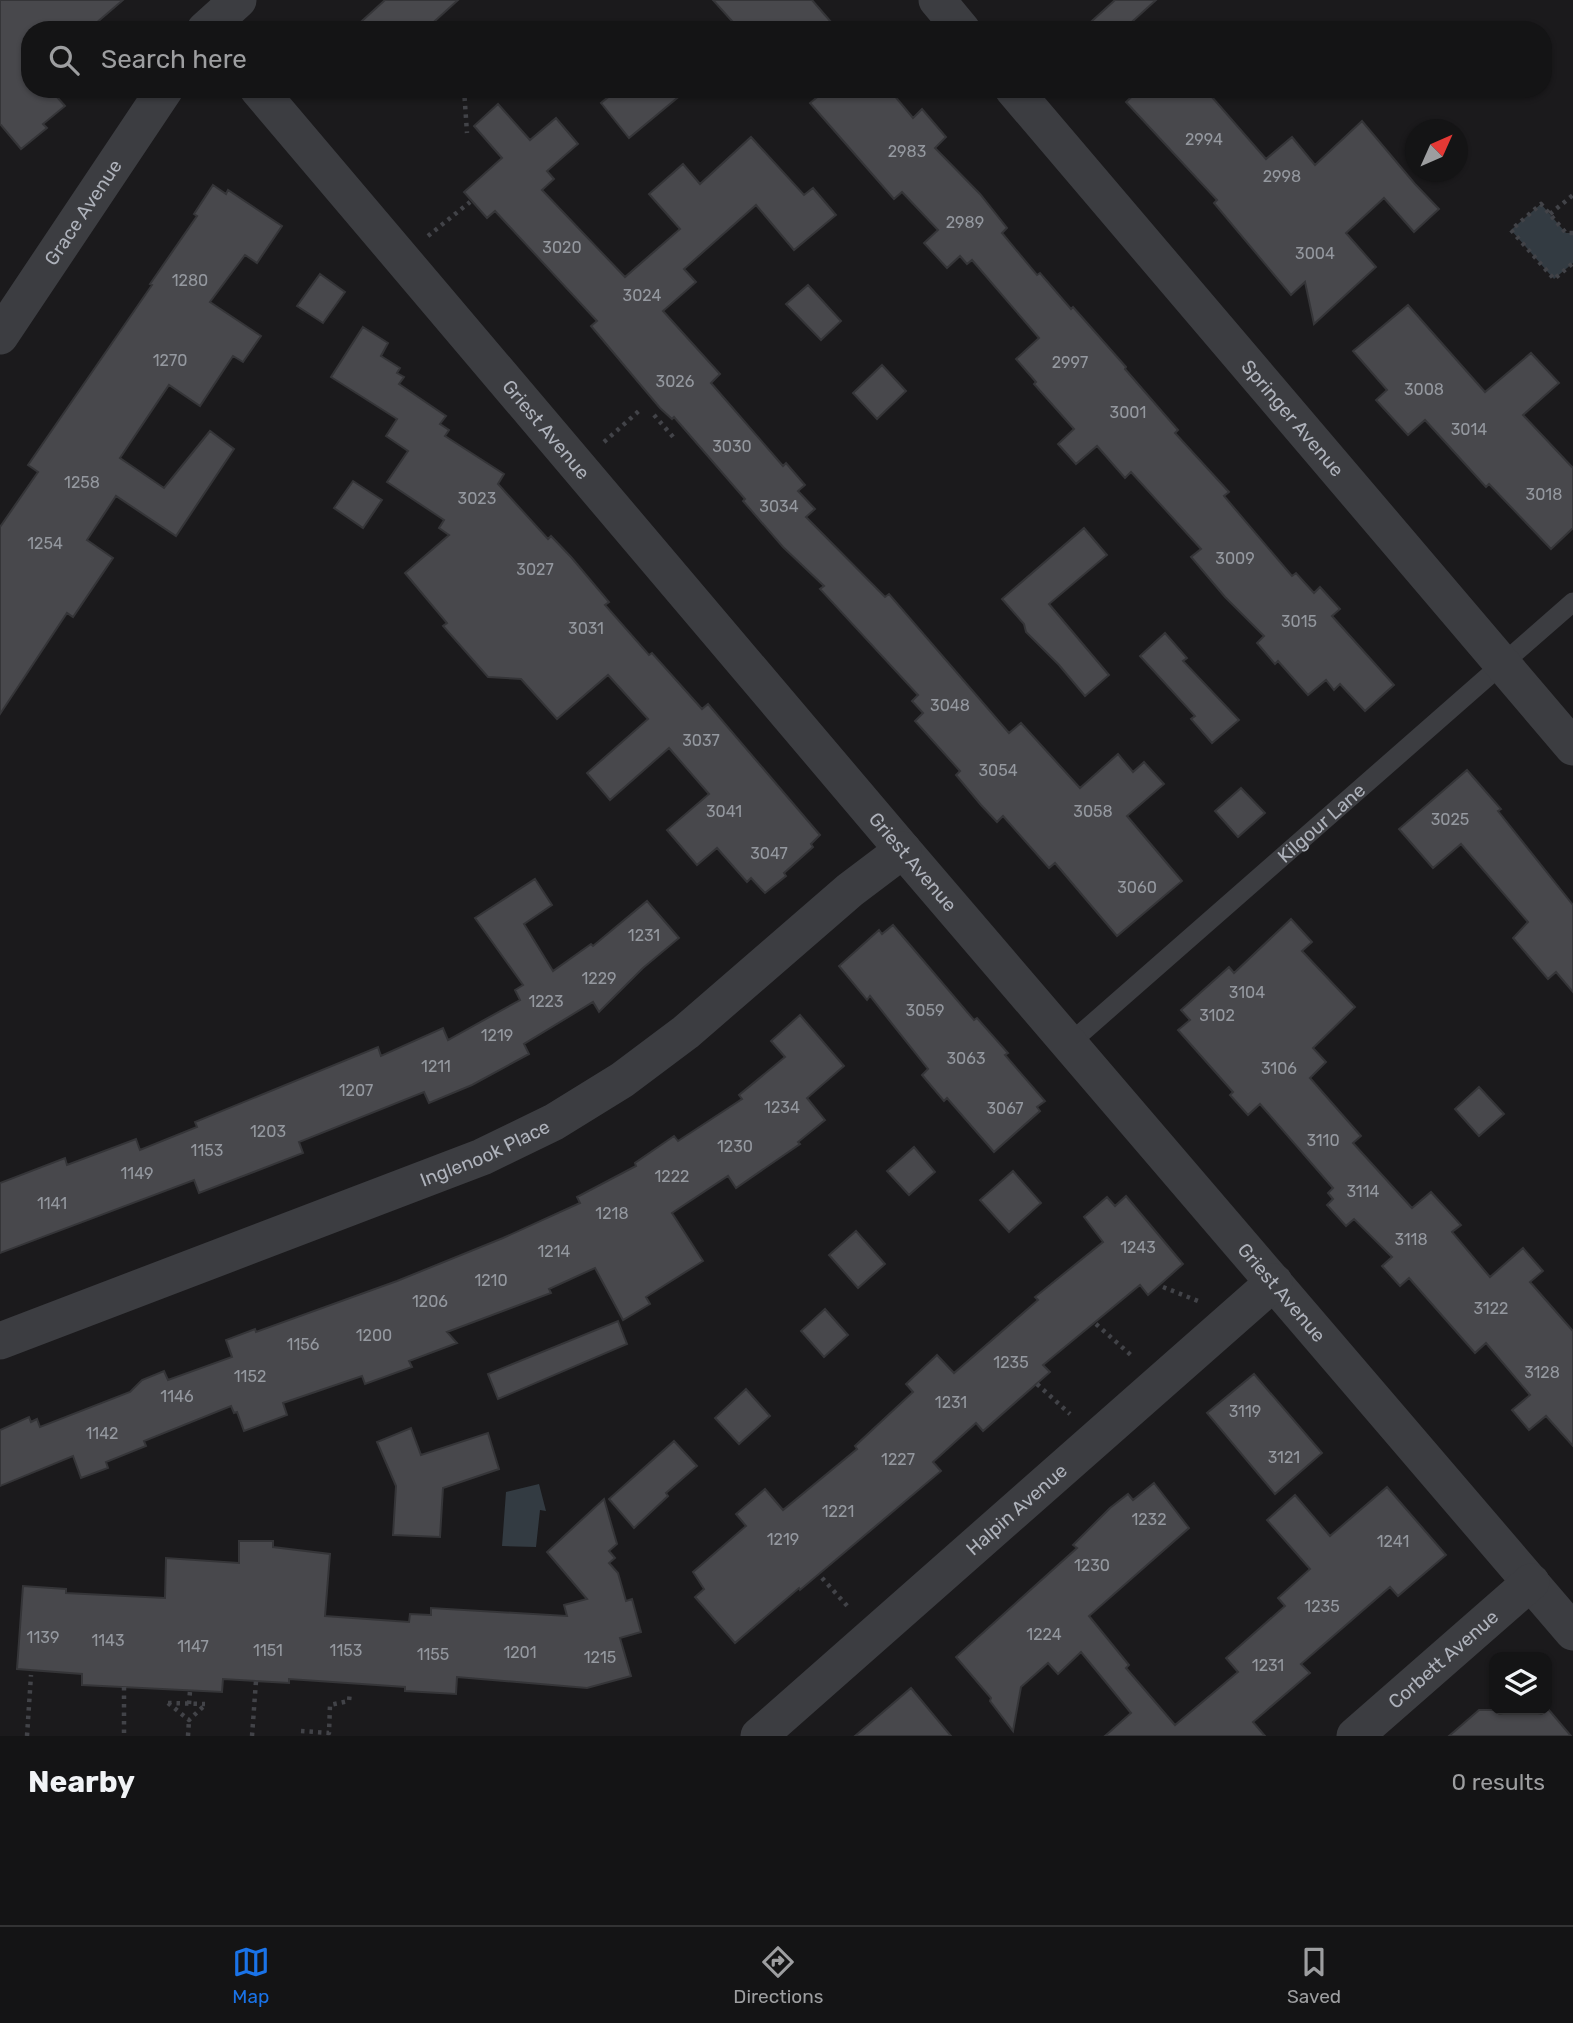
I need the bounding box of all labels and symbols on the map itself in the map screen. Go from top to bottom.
north arrow [1405,119,1468,182]
house number: 2994 [1185,130,1223,149]
house number: 2983 [888,142,926,161]
street label: Grace Avenue [39,155,126,269]
house number: 2998 [1263,167,1301,186]
house number: 2989 [946,213,984,232]
house number: 3020 [542,238,582,257]
house number: 3004 [1295,244,1335,263]
house number: 1280 [172,271,208,290]
house number: 3024 [623,286,662,305]
house number: 1270 [153,351,187,370]
house number: 2997 [1052,353,1088,372]
street label: Springer Avenue [1237,355,1349,481]
house number: 3026 [656,372,695,391]
street label: Griest Avenue [498,375,595,484]
house number: 3008 [1404,380,1444,399]
house number: 3001 [1110,403,1146,422]
house number: 3014 [1451,420,1487,439]
house number: 3030 [712,437,752,456]
house number: 1258 [64,473,100,492]
house number: 3018 [1526,485,1562,504]
house number: 3023 [458,489,496,508]
house number: 3034 [759,497,799,516]
house number: 1254 [27,534,63,553]
house number: 3009 [1215,549,1255,568]
house number: 3027 [516,560,554,579]
house number: 3015 [1281,612,1317,631]
house number: 3031 [568,619,604,638]
house number: 3048 [930,696,970,715]
house number: 3037 [682,731,720,750]
house number: 3054 [978,761,1018,780]
street label: Kilgour Lane [1273,778,1370,867]
house number: 3041 [706,802,742,821]
house number: 3058 [1073,802,1113,821]
street label: Griest Avenue [864,807,962,916]
house number: 3025 [1431,810,1469,829]
house number: 3047 [750,844,788,863]
house number: 3060 [1117,878,1157,897]
house number: 1231 [628,926,660,945]
house number: 1229 [581,969,617,988]
house number: 3104 [1229,983,1265,1002]
house number: 1223 [528,992,564,1011]
house number: 3059 [906,1001,944,1020]
house number: 3102 [1199,1006,1235,1025]
house number: 1219 [481,1026,513,1045]
house number: 3063 [946,1049,986,1068]
house number: 1211 [421,1057,451,1076]
house number: 3106 [1261,1059,1297,1078]
house number: 1207 [339,1081,373,1100]
house number: 1234 [764,1098,800,1117]
house number: 3067 [986,1099,1024,1118]
street label: Inglenook Place [417,1114,553,1191]
house number: 1203 [250,1122,286,1141]
house number: 3110 [1306,1131,1340,1150]
house number: 1230 [717,1137,753,1156]
house number: 1153 [191,1141,223,1160]
house number: 1149 [121,1164,154,1183]
house number: 1222 [654,1167,690,1186]
house number: 3114 [1347,1182,1380,1201]
house number: 1141 [37,1194,67,1213]
house number: 1218 [595,1204,629,1223]
house number: 3118 [1394,1230,1428,1249]
house number: 1243 [1120,1238,1156,1257]
street label: Griest Avenue [1233,1238,1331,1347]
house number: 1214 [537,1242,571,1261]
house number: 1210 [474,1271,508,1290]
house number: 1206 [412,1292,448,1311]
house number: 3122 [1474,1299,1508,1318]
house number: 1200 [356,1326,392,1345]
house number: 1156 [287,1335,320,1354]
house number: 1235 [993,1353,1029,1372]
house number: 3128 [1524,1363,1560,1382]
house number: 1152 [234,1367,266,1386]
house number: 1146 [160,1387,194,1406]
house number: 1231 [935,1393,967,1412]
house number: 3119 [1229,1402,1261,1421]
house number: 1142 [85,1424,119,1443]
house number: 3121 [1268,1448,1300,1467]
house number: 1227 [881,1450,915,1469]
street label: Halpin Avenue [961,1459,1071,1560]
house number: 1221 [822,1502,854,1521]
house number: 1232 [1131,1510,1167,1529]
house number: 1219 [767,1530,799,1549]
house number: 1241 [1377,1532,1409,1551]
house number: 1230 [1074,1556,1110,1575]
house number: 1235 [1304,1597,1340,1616]
street label: Corbett Avenue [1383,1605,1503,1713]
house number: 1224 [1026,1625,1062,1644]
house number: 1139 [27,1628,59,1647]
house number: 1143 [91,1631,125,1650]
house number: 1147 [177,1637,209,1656]
house number: 1151 [253,1641,283,1660]
house number: 1153 [330,1641,362,1660]
house number: 1201 [503,1643,537,1662]
house number: 1155 [417,1645,449,1664]
house number: 1215 [584,1648,616,1667]
house number: 1231 [1252,1656,1284,1675]

